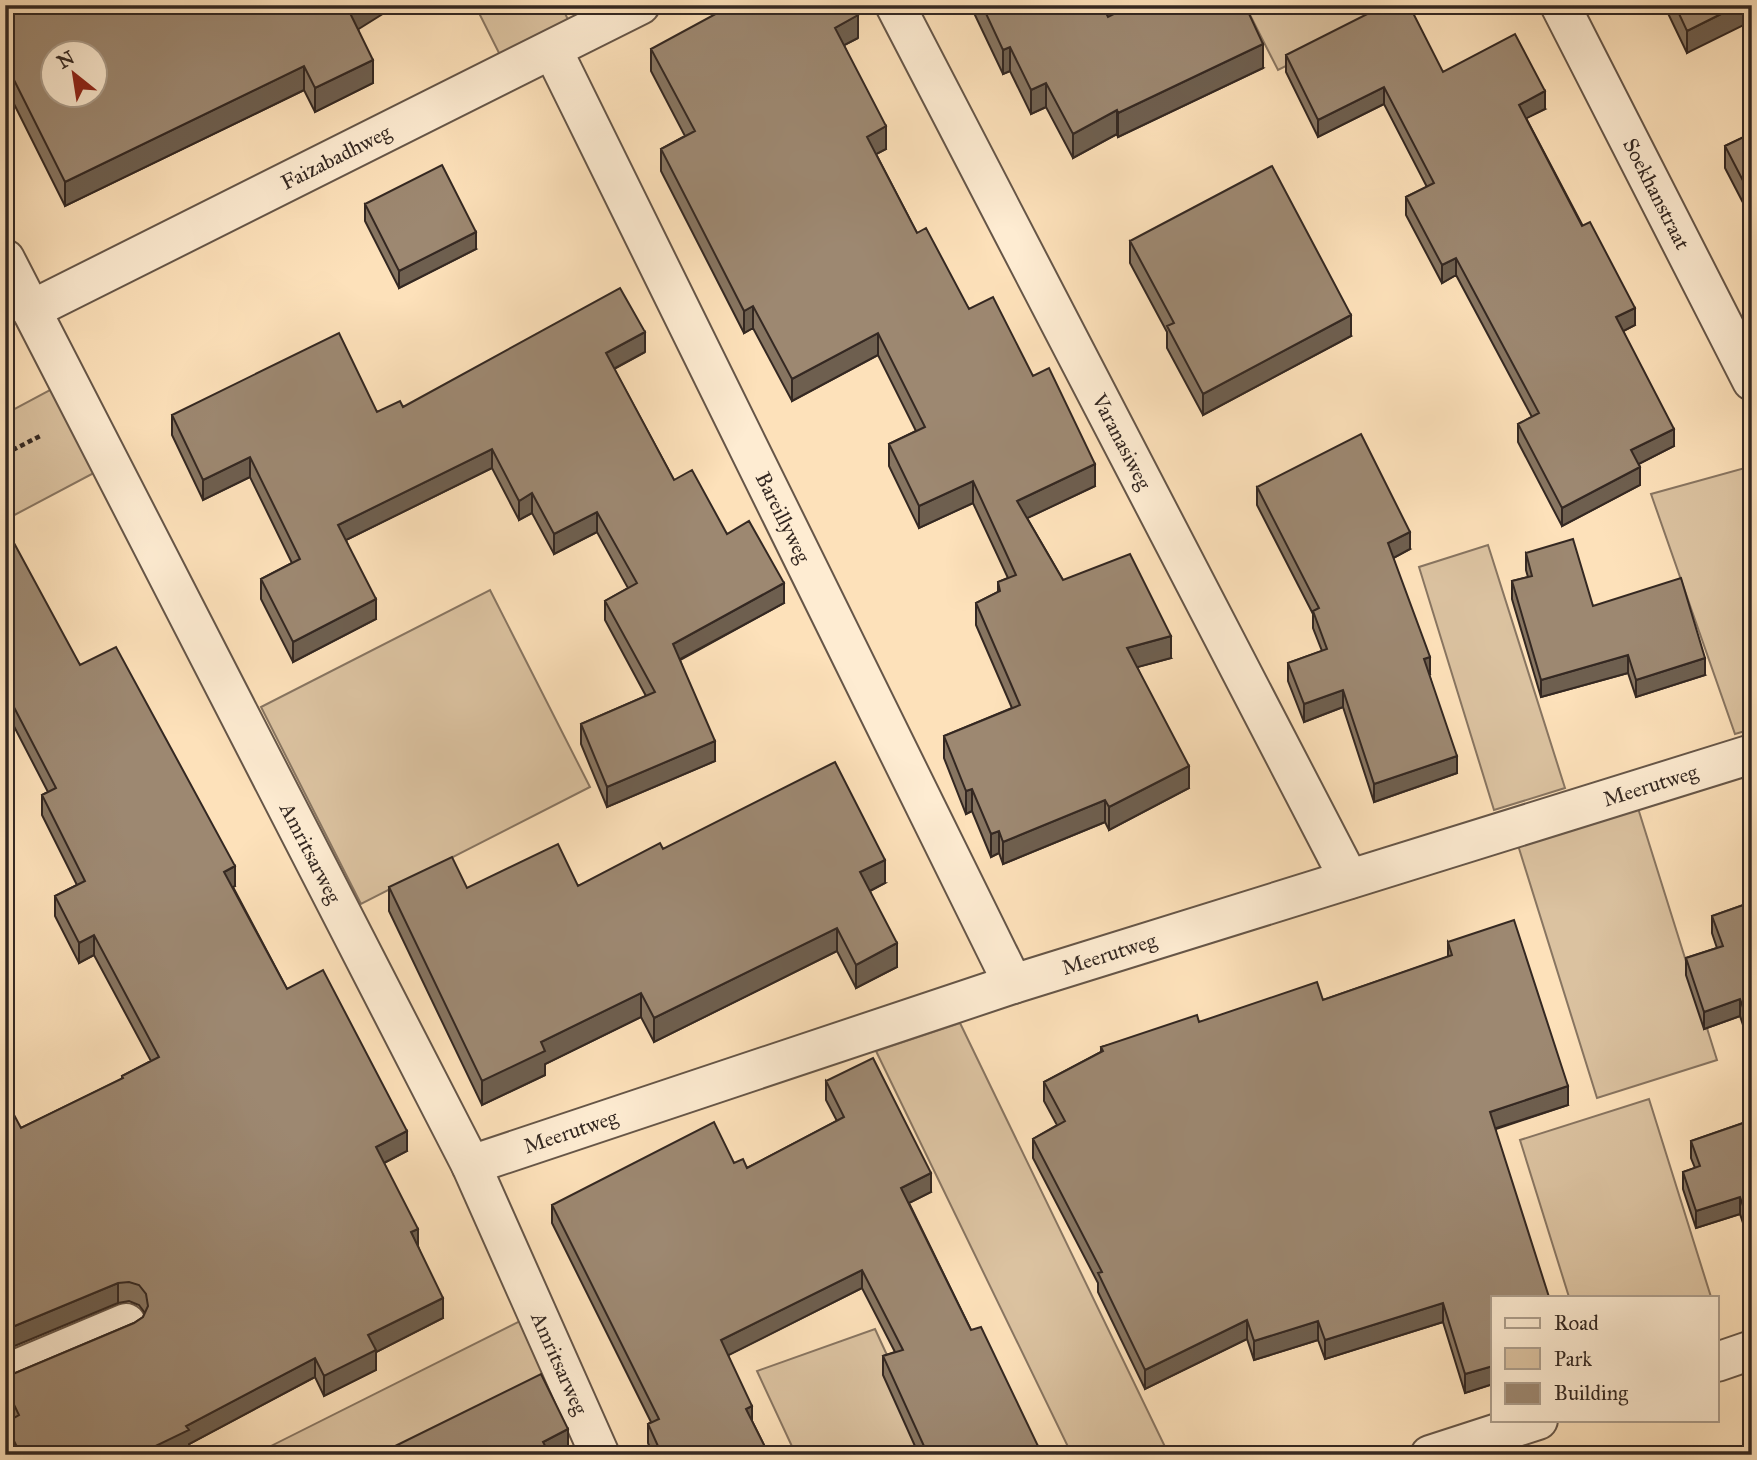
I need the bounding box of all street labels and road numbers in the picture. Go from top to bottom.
street label: Faizabadhweg [277,119,395,196]
street label: Soekhanstraat [1617,134,1696,254]
street label: Varanasiweg [1086,388,1157,494]
street label: Bareillyweg [750,468,816,567]
street label: Meerutweg [1600,759,1701,813]
street label: Amritsarweg [273,798,347,908]
street label: Meerutweg [1059,927,1160,981]
street label: Meerutweg [520,1104,621,1160]
street label: Amritsarweg [525,1307,593,1419]

